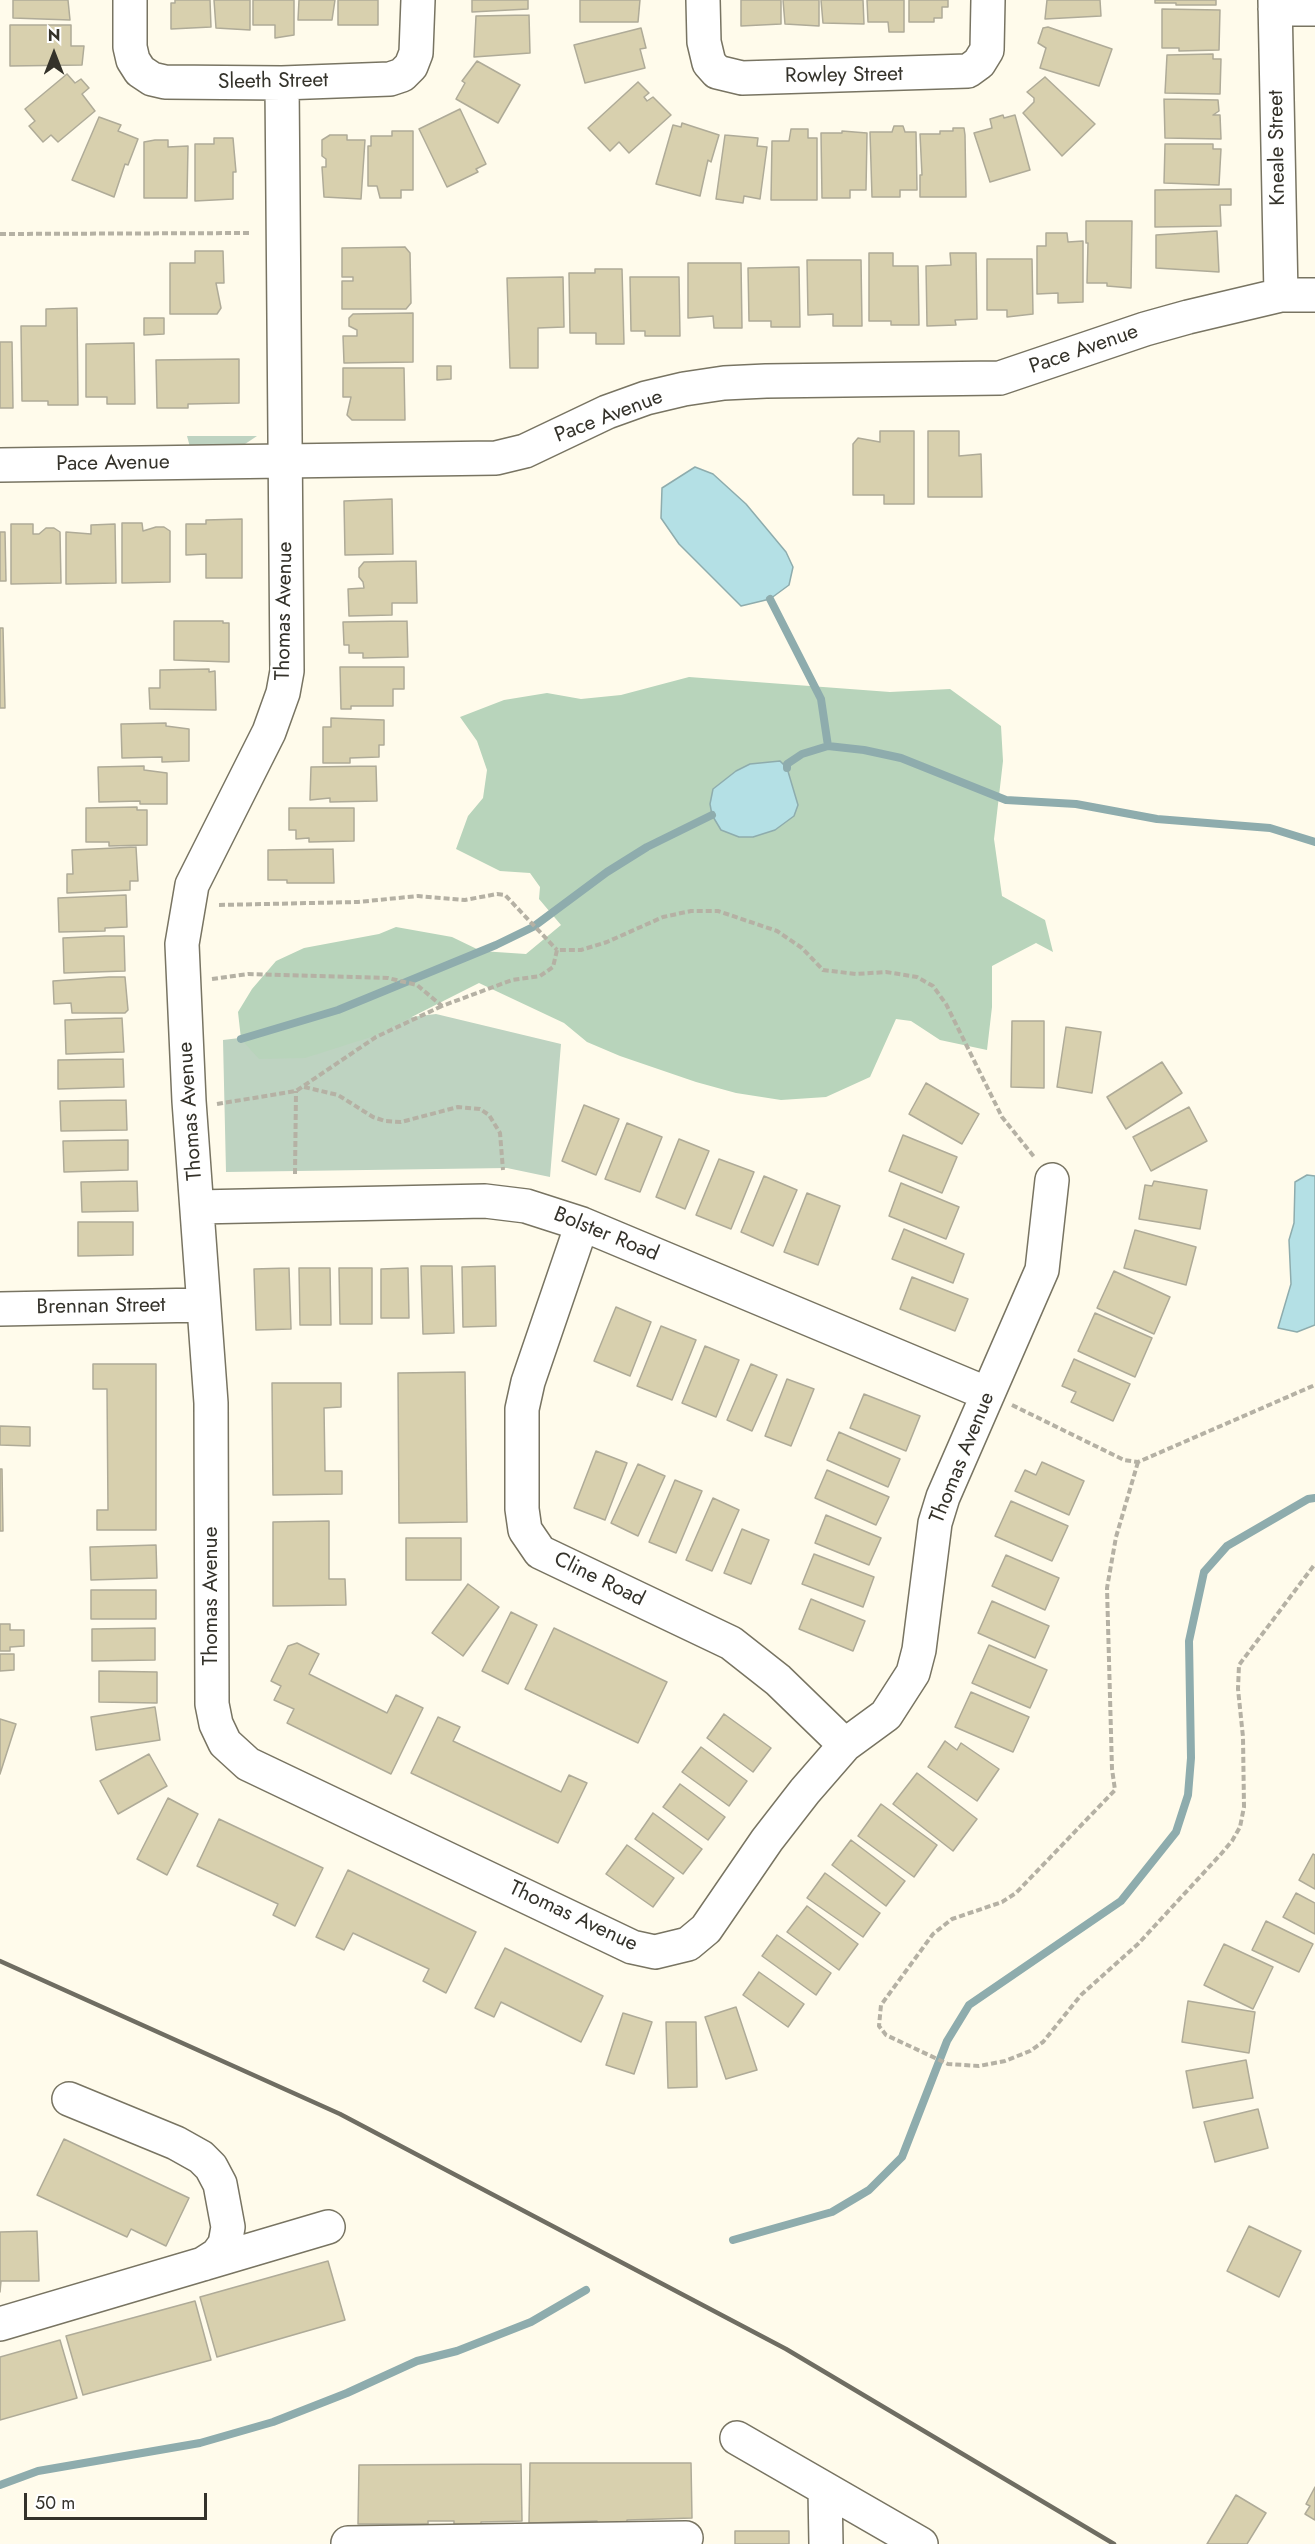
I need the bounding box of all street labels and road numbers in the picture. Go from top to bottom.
street label: Rowley Street [785,62,903,90]
street label: Sleeth Street [218,68,328,96]
street label: Kneale Street [1264,90,1292,206]
street label: Pace Avenue [1026,320,1142,380]
street label: Pace Avenue [551,385,667,449]
street label: Pace Avenue [56,450,170,478]
street label: Thomas Avenue [271,541,299,681]
street label: Thomas Avenue [174,1041,208,1181]
street label: Bolster Road [550,1203,662,1267]
street label: Brennan Street [36,1293,166,1321]
street label: Thomas Avenue [925,1389,1001,1527]
street label: Thomas Avenue [199,1527,225,1665]
street label: Cline Road [549,1547,649,1613]
street label: Thomas Avenue [505,1876,641,1958]

